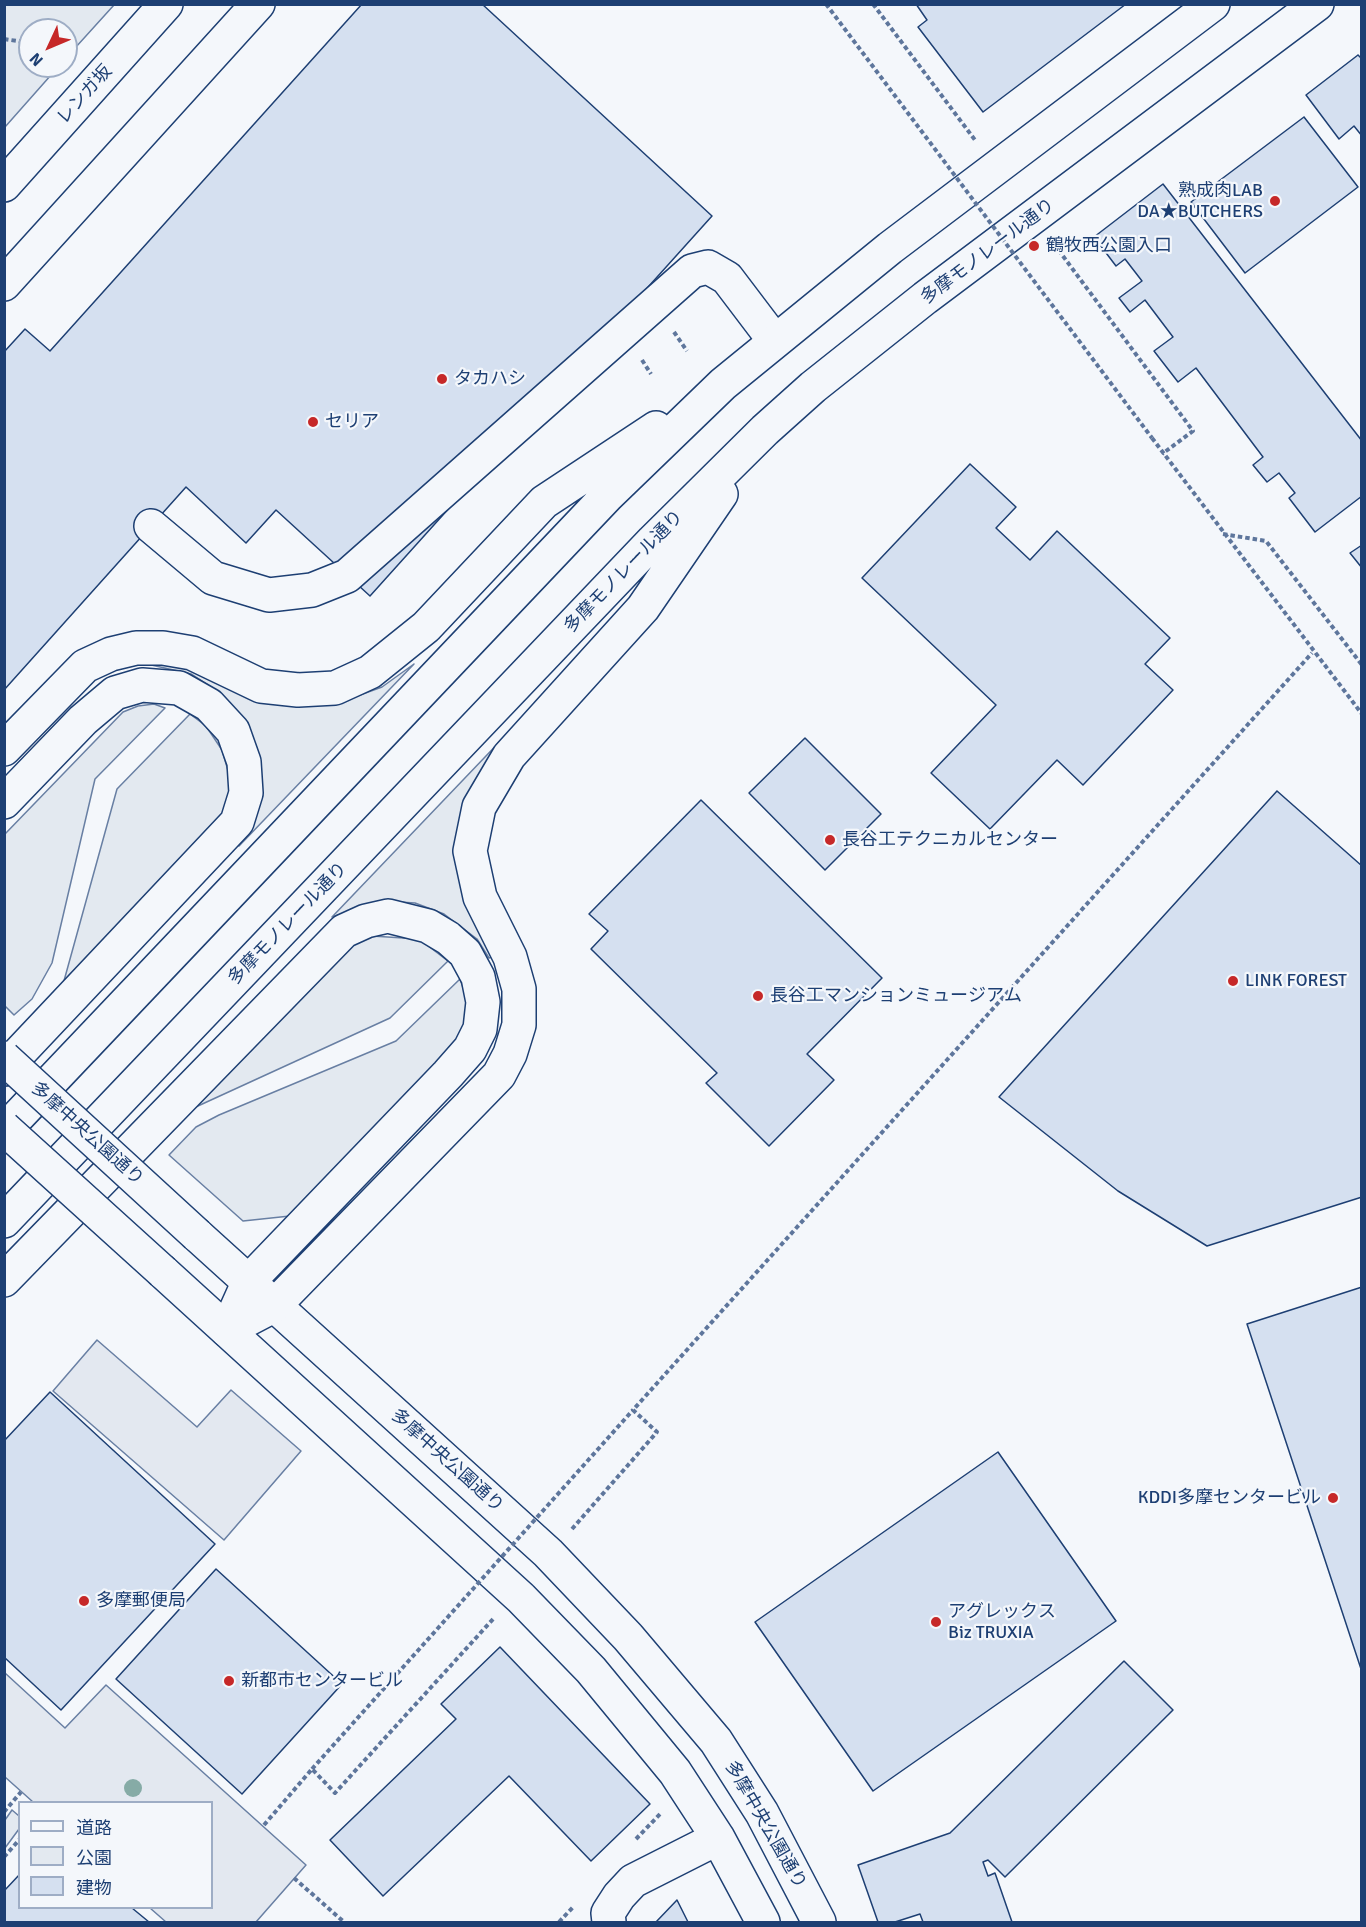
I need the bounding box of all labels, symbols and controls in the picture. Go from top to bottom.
north arrow [18,18,78,78]
text: N [25,48,48,70]
street label: レンガ坂 [53,61,117,129]
place label: 熟成肉LAB DA★BUTCHERS [1137,180,1263,222]
marker: 熟成肉LAB DA★BUTCHERS [1268,194,1282,208]
street label: 多摩モノレール通り [917,195,1059,309]
place label: 鶴牧西公園入口 [1046,235,1172,257]
marker: 鶴牧西公園入口 [1027,239,1041,253]
place label: タカハシ [454,368,526,390]
marker: タカハシ [435,372,449,386]
place label: セリア [325,411,379,433]
marker: セリア [306,415,320,429]
street label: 多摩モノレール通り [560,506,688,638]
place label: 長谷工テクニカルセンター [842,829,1058,851]
marker: 長谷工テクニカルセンター [823,833,837,847]
street label: 多摩モノレール通り [224,858,352,990]
place label: LINK FOREST [1245,970,1347,992]
marker: LINK FOREST [1226,974,1240,988]
place label: 長谷工マンションミュージアム [770,985,1022,1007]
marker: 長谷工マンションミュージアム [751,989,765,1003]
street label: 多摩中央公園通り [26,1078,148,1190]
street label: 多摩中央公園通り [386,1405,508,1517]
place label: KDDI多摩センタービル [1138,1487,1321,1509]
marker: KDDI多摩センタービル [1326,1491,1340,1505]
place label: 多摩郵便局 [96,1590,186,1612]
marker: 多摩郵便局 [77,1594,91,1608]
place label: アグレックス Biz TRUXIA [948,1601,1056,1644]
marker: アグレックス Biz TRUXIA [929,1615,943,1629]
place label: 新都市センタービル [241,1670,403,1692]
marker: 新都市センタービル [222,1674,236,1688]
street label: 多摩中央公園通り [720,1757,810,1893]
legend [18,1801,213,1909]
text: 道路 [76,1817,112,1839]
text: 公園 [76,1847,112,1869]
text: 建物 [76,1877,112,1899]

